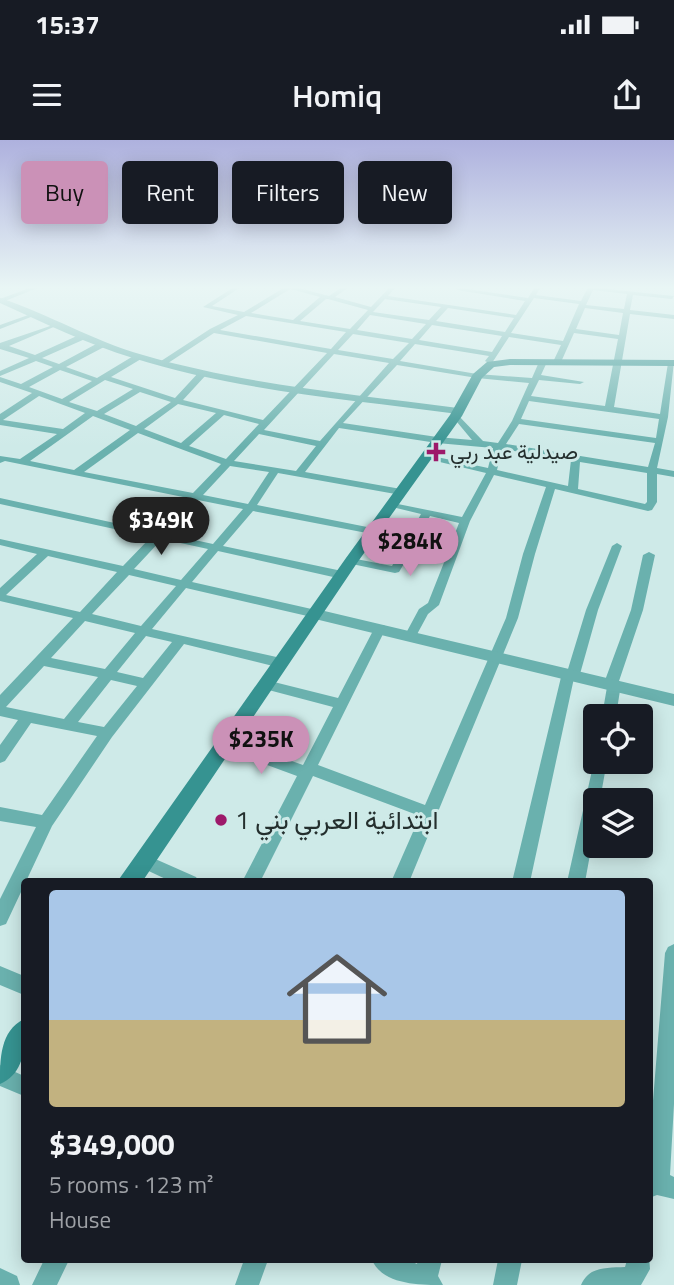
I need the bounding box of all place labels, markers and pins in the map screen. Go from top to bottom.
place label: صيدلية عبد ربي [450,435,578,469]
marker: صيدلية عبد ربي [428,444,444,460]
pin: $349K [112,498,210,557]
pin: $284K [361,518,459,578]
pin: $235K [212,716,310,776]
place label: ابتدائية العربي بني 1 [235,800,439,841]
marker: ابتدائية العربي بني 1 [213,812,229,828]

